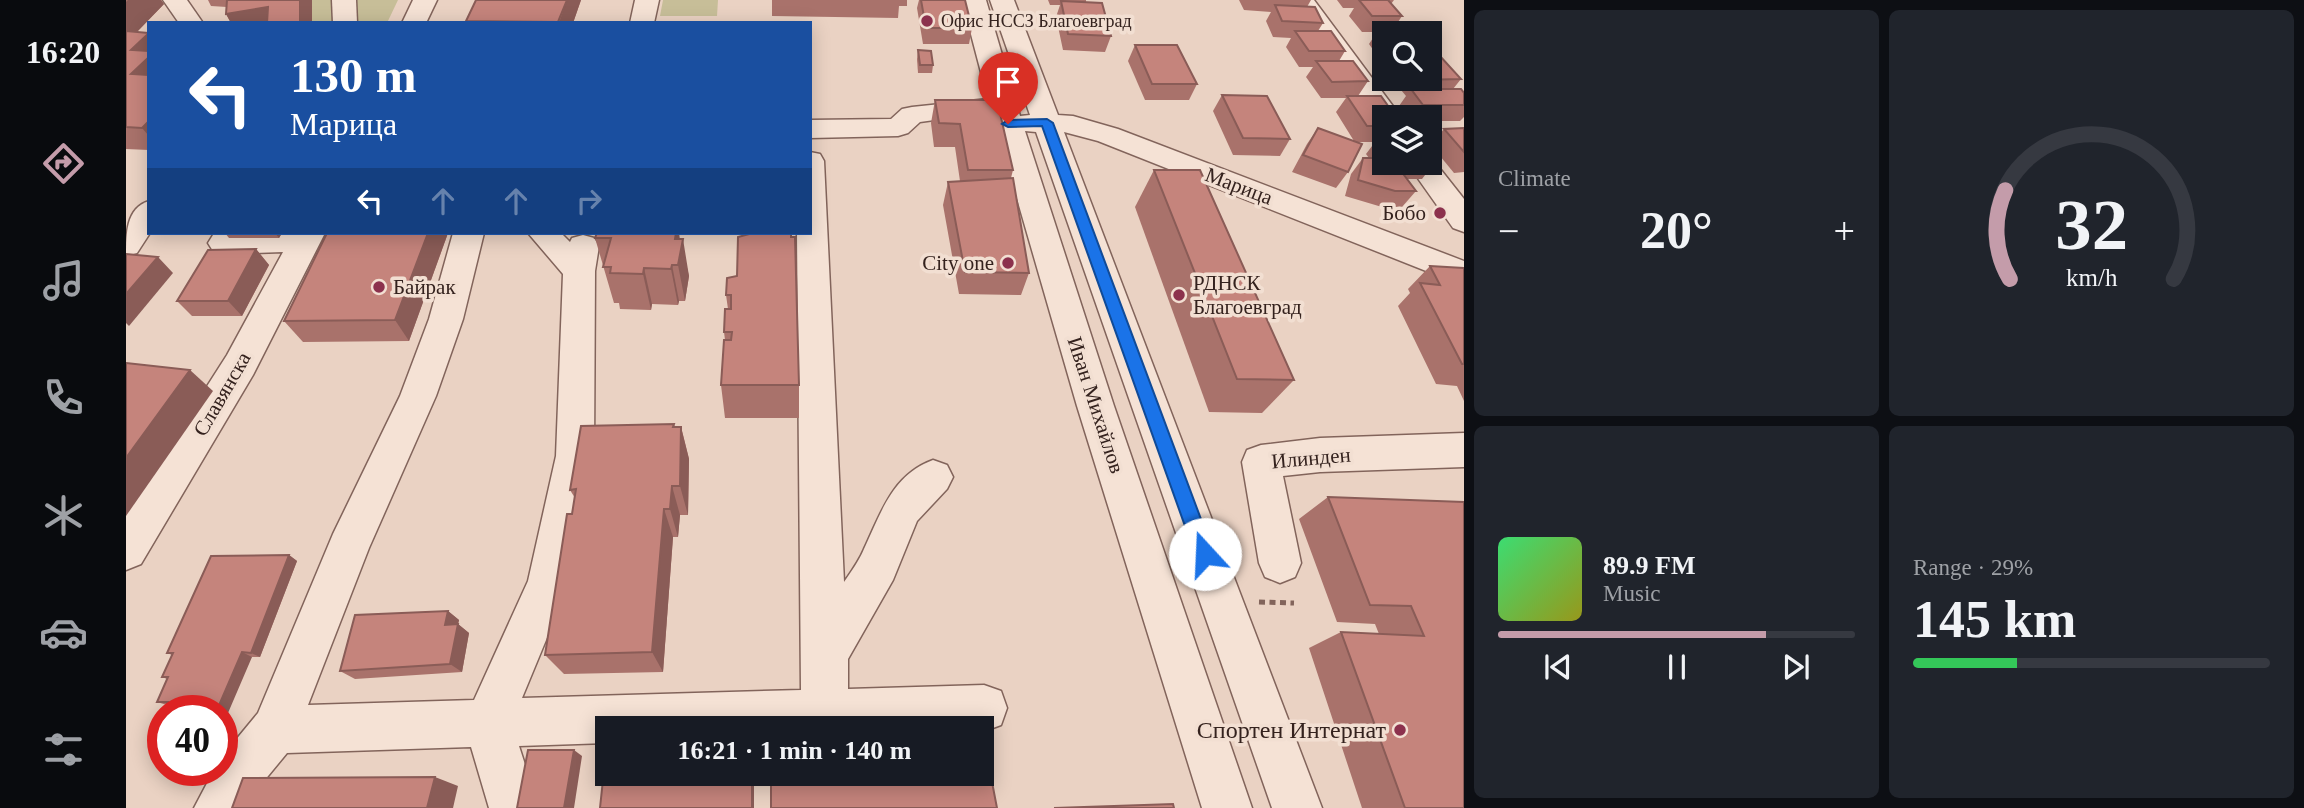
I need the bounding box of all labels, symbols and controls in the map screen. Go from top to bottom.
place label: Офис НССЗ Благоевград [941,11,1132,31]
marker: Офис НССЗ Благоевград [919,13,935,29]
map controls [1372,21,1442,175]
button: search [1372,21,1442,91]
text: 16:20 [26,34,100,70]
text: 130 m [290,48,417,103]
icon: left [175,49,266,140]
pin [978,52,1038,124]
icon: arrive [989,63,1027,101]
button: layers [1372,105,1442,175]
text: Марица [290,106,397,142]
icon: directions [39,139,88,188]
street label: Марица [1202,162,1277,210]
text: Climate [1498,166,1571,191]
icon: left [351,182,389,220]
icon: ahead [424,182,462,220]
icon: ahead [497,182,535,220]
icon: right [570,182,608,220]
text: 32 [2055,184,2128,265]
place label: Бобо [1382,201,1426,225]
text: 20° [1640,202,1713,259]
marker: Бобо [1432,205,1448,221]
text: − [1498,210,1519,252]
text: + [1834,210,1855,252]
place label: City one [922,251,994,275]
marker: City one [1000,255,1016,271]
icon: music [39,256,88,305]
text: km/h [2066,264,2118,291]
place label: РДНСК Благоевград [1193,271,1302,319]
place label: Байрак [393,275,456,299]
marker: Байрак [371,279,387,295]
marker: РДНСК Благоевград [1171,287,1187,303]
street label: Иван Михайлов [1063,334,1129,476]
street label: Славянска [188,347,256,440]
icon: phone [39,373,88,422]
street label: Илинден [1270,443,1352,473]
icon: climate [39,491,88,540]
position arrow [1168,517,1242,591]
text: 89.9 FM [1603,551,1695,580]
text: Range · 29% [1913,555,2033,580]
text: Music [1603,581,1661,606]
text: 145 km [1913,591,2076,648]
icon: car [39,608,88,657]
icon: previous [1539,648,1577,686]
icon: pause [1658,648,1696,686]
icon: next [1777,648,1815,686]
speed limit sign: 40 [147,695,238,786]
place label: Спортен Интернат [1197,717,1387,743]
marker: Спортен Интернат [1392,722,1408,738]
icon: filters [39,725,88,774]
text: 16:21 · 1 min · 140 m [678,736,912,765]

